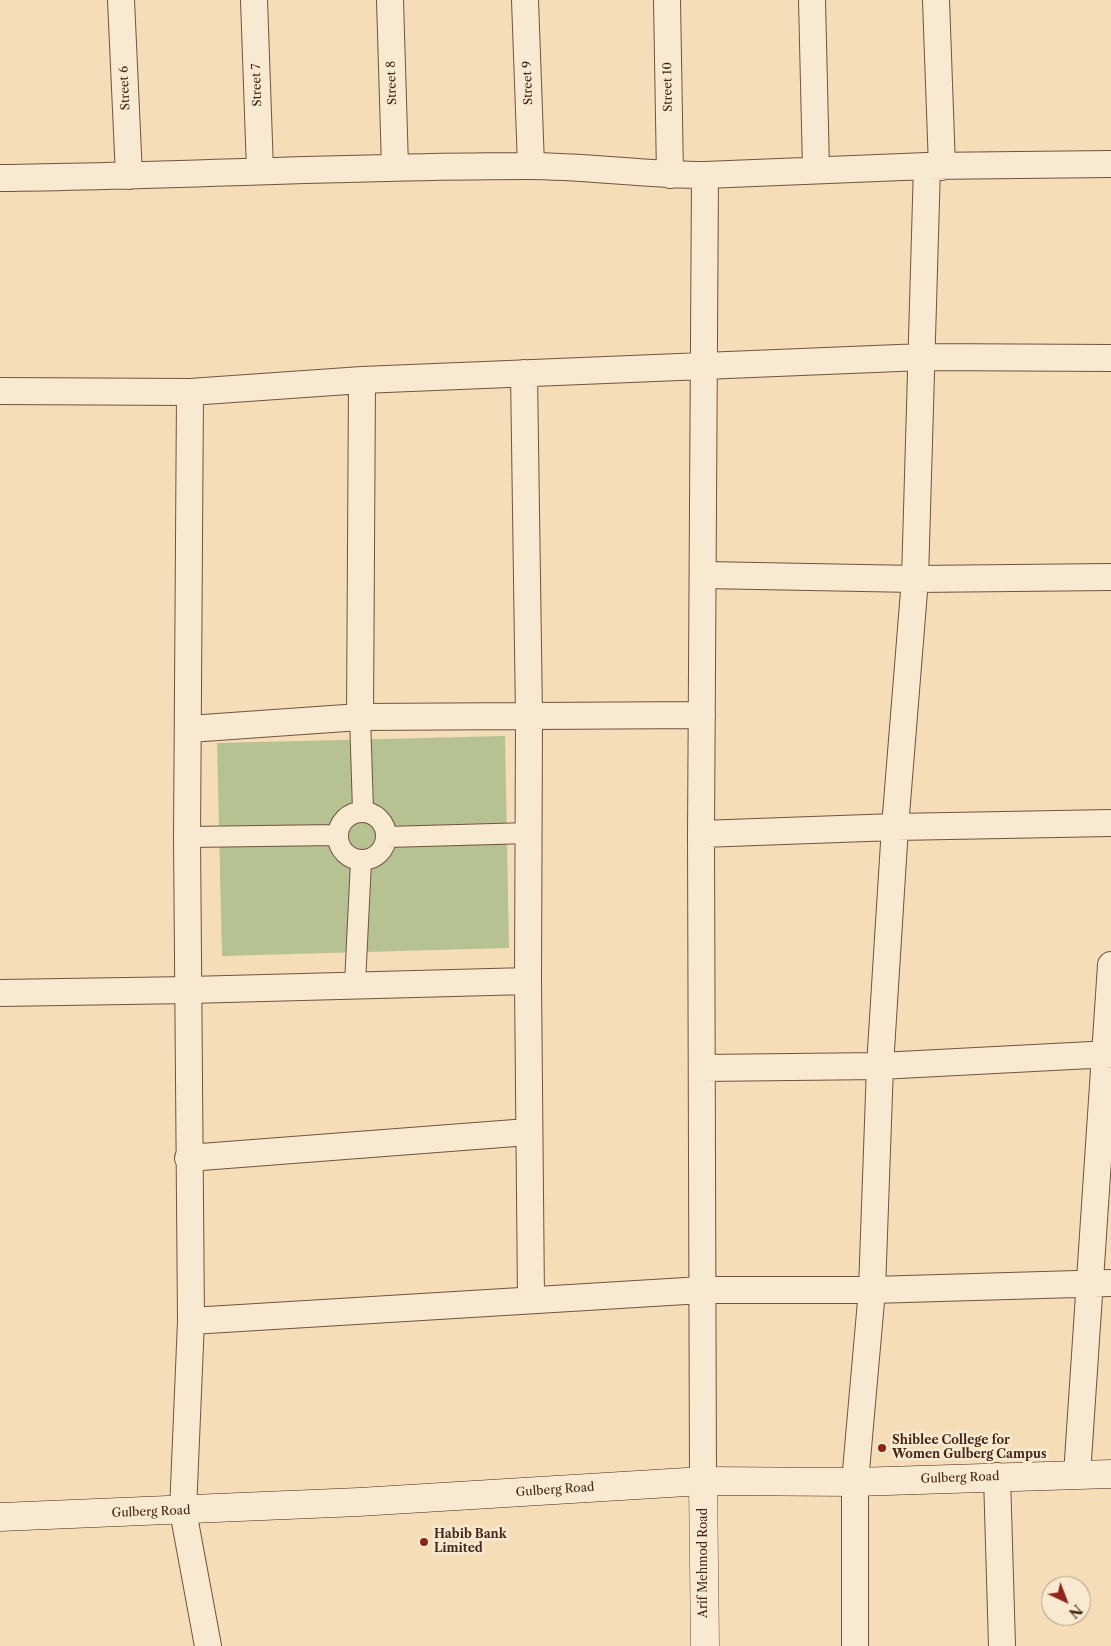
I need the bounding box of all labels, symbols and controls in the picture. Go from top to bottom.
street label: Street 8 [384,61,400,105]
street label: Street 9 [520,61,536,105]
street label: Street 10 [660,62,676,112]
street label: Street 7 [249,63,265,107]
street label: Street 6 [117,66,133,110]
place label: Shiblee College for Women Gulberg Campus [892,1434,1046,1462]
marker: Shiblee College for Women Gulberg Campus [876,1442,888,1454]
street label: Gulberg Road [920,1469,1000,1487]
street label: Gulberg Road [515,1480,595,1500]
street label: Gulberg Road [111,1503,191,1521]
street label: Arif Mehmod Road [697,1508,711,1618]
place label: Habib Bank Limited [434,1528,507,1556]
marker: Habib Bank Limited [418,1536,430,1548]
north arrow [1041,1576,1091,1626]
text: N [1065,1601,1086,1622]

